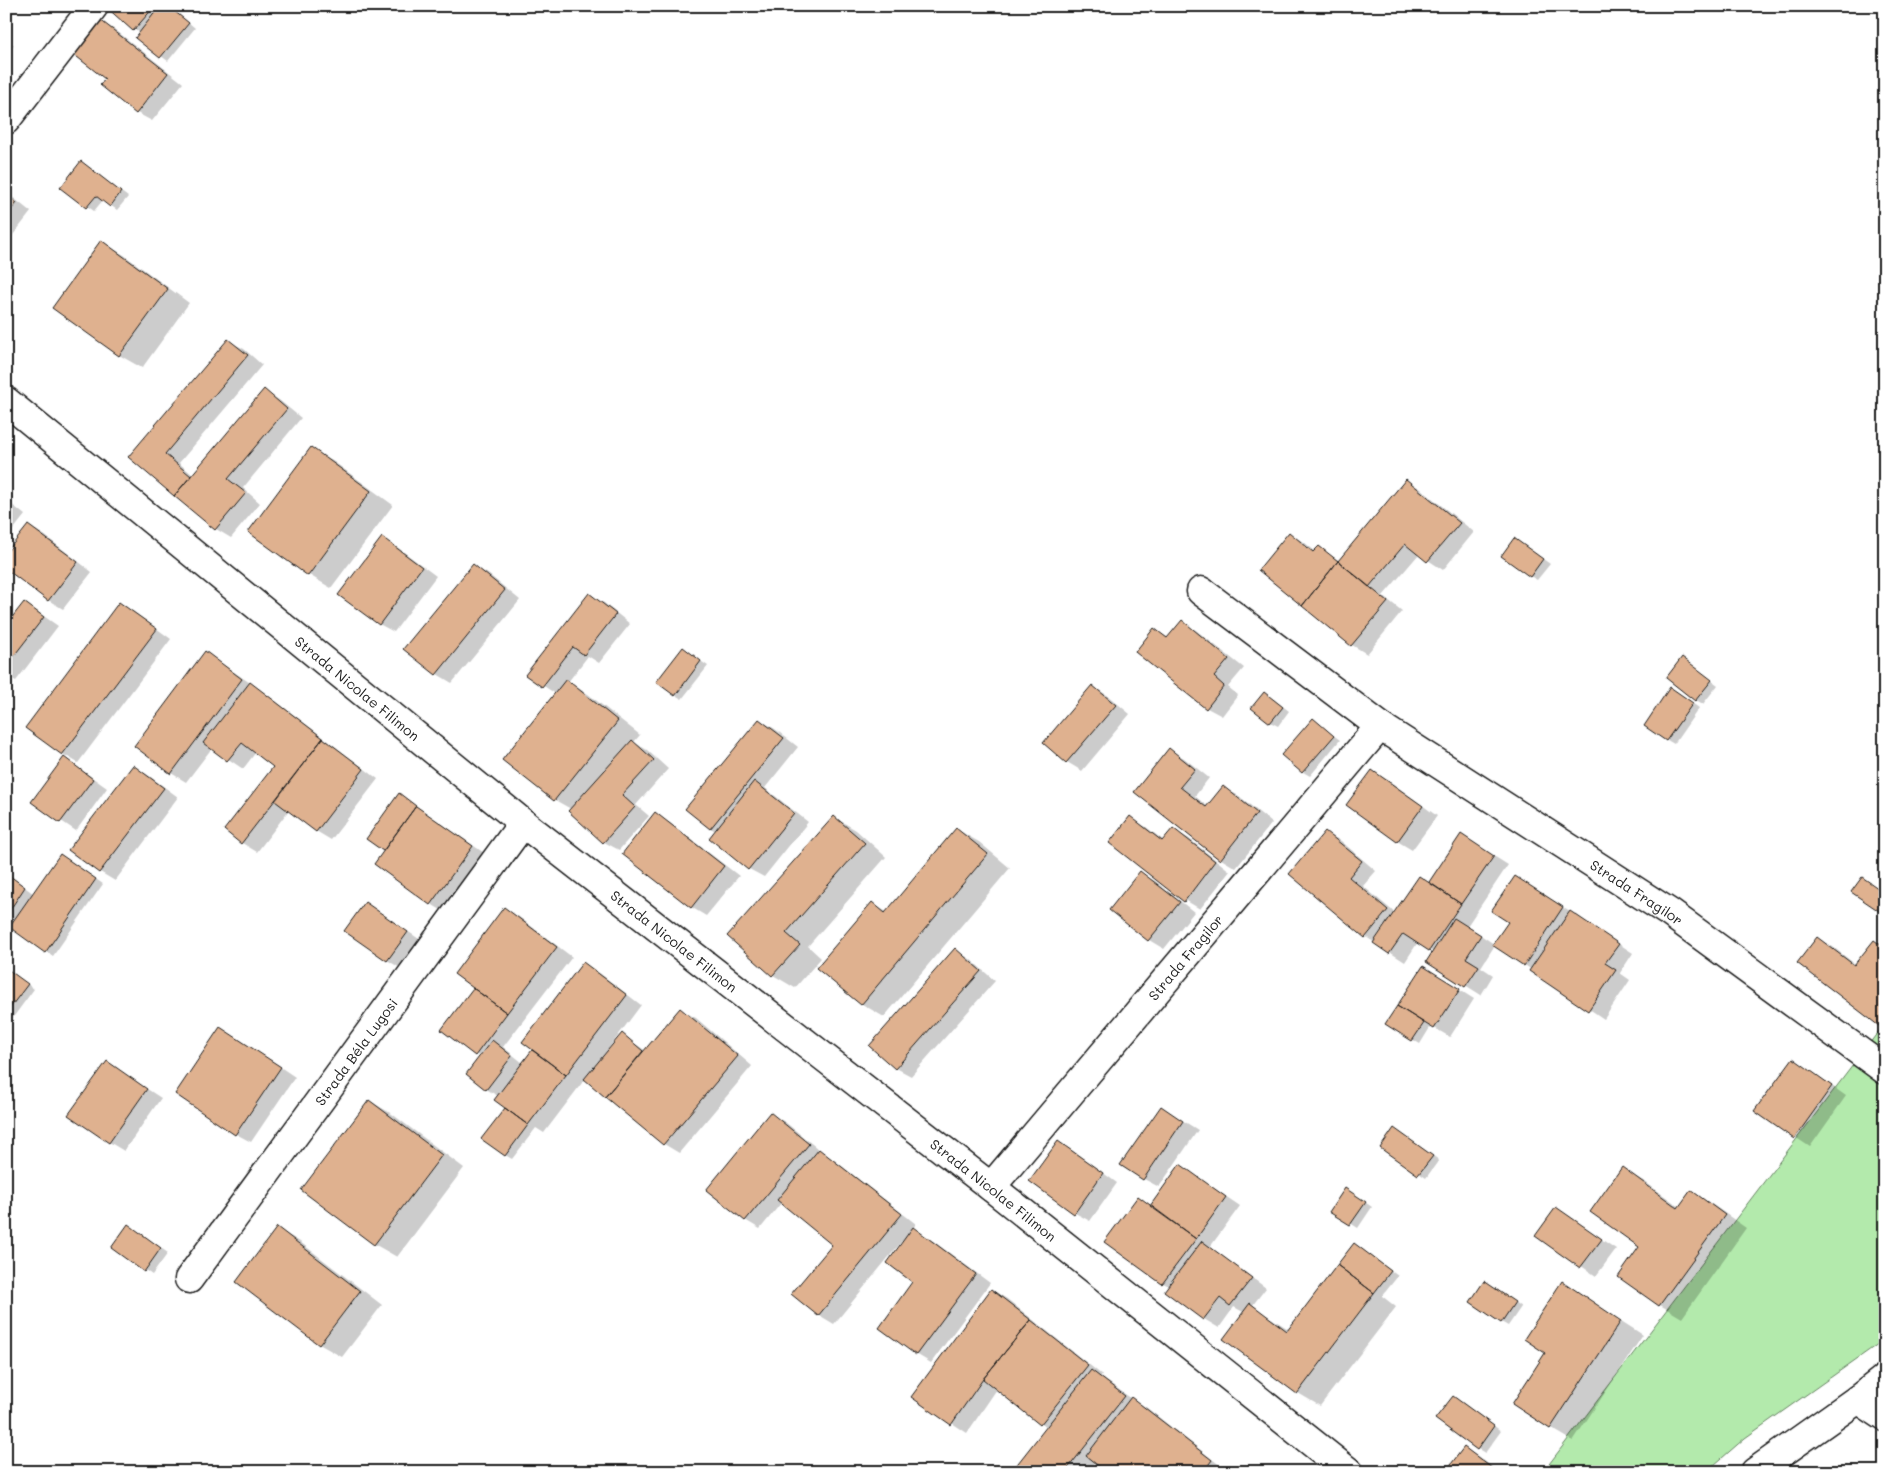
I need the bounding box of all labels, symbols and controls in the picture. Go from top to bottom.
street label: Strada Nicolae Filimon [291,631,424,745]
street label: Strada Fragilor [1587,855,1687,929]
street label: Strada Nicolae Filimon [607,885,742,996]
street label: Strada Fragilor [1143,910,1227,1004]
street label: Strada Béla Lugosi [310,994,401,1109]
street label: Strada Nicolae Filimon [927,1134,1061,1245]

